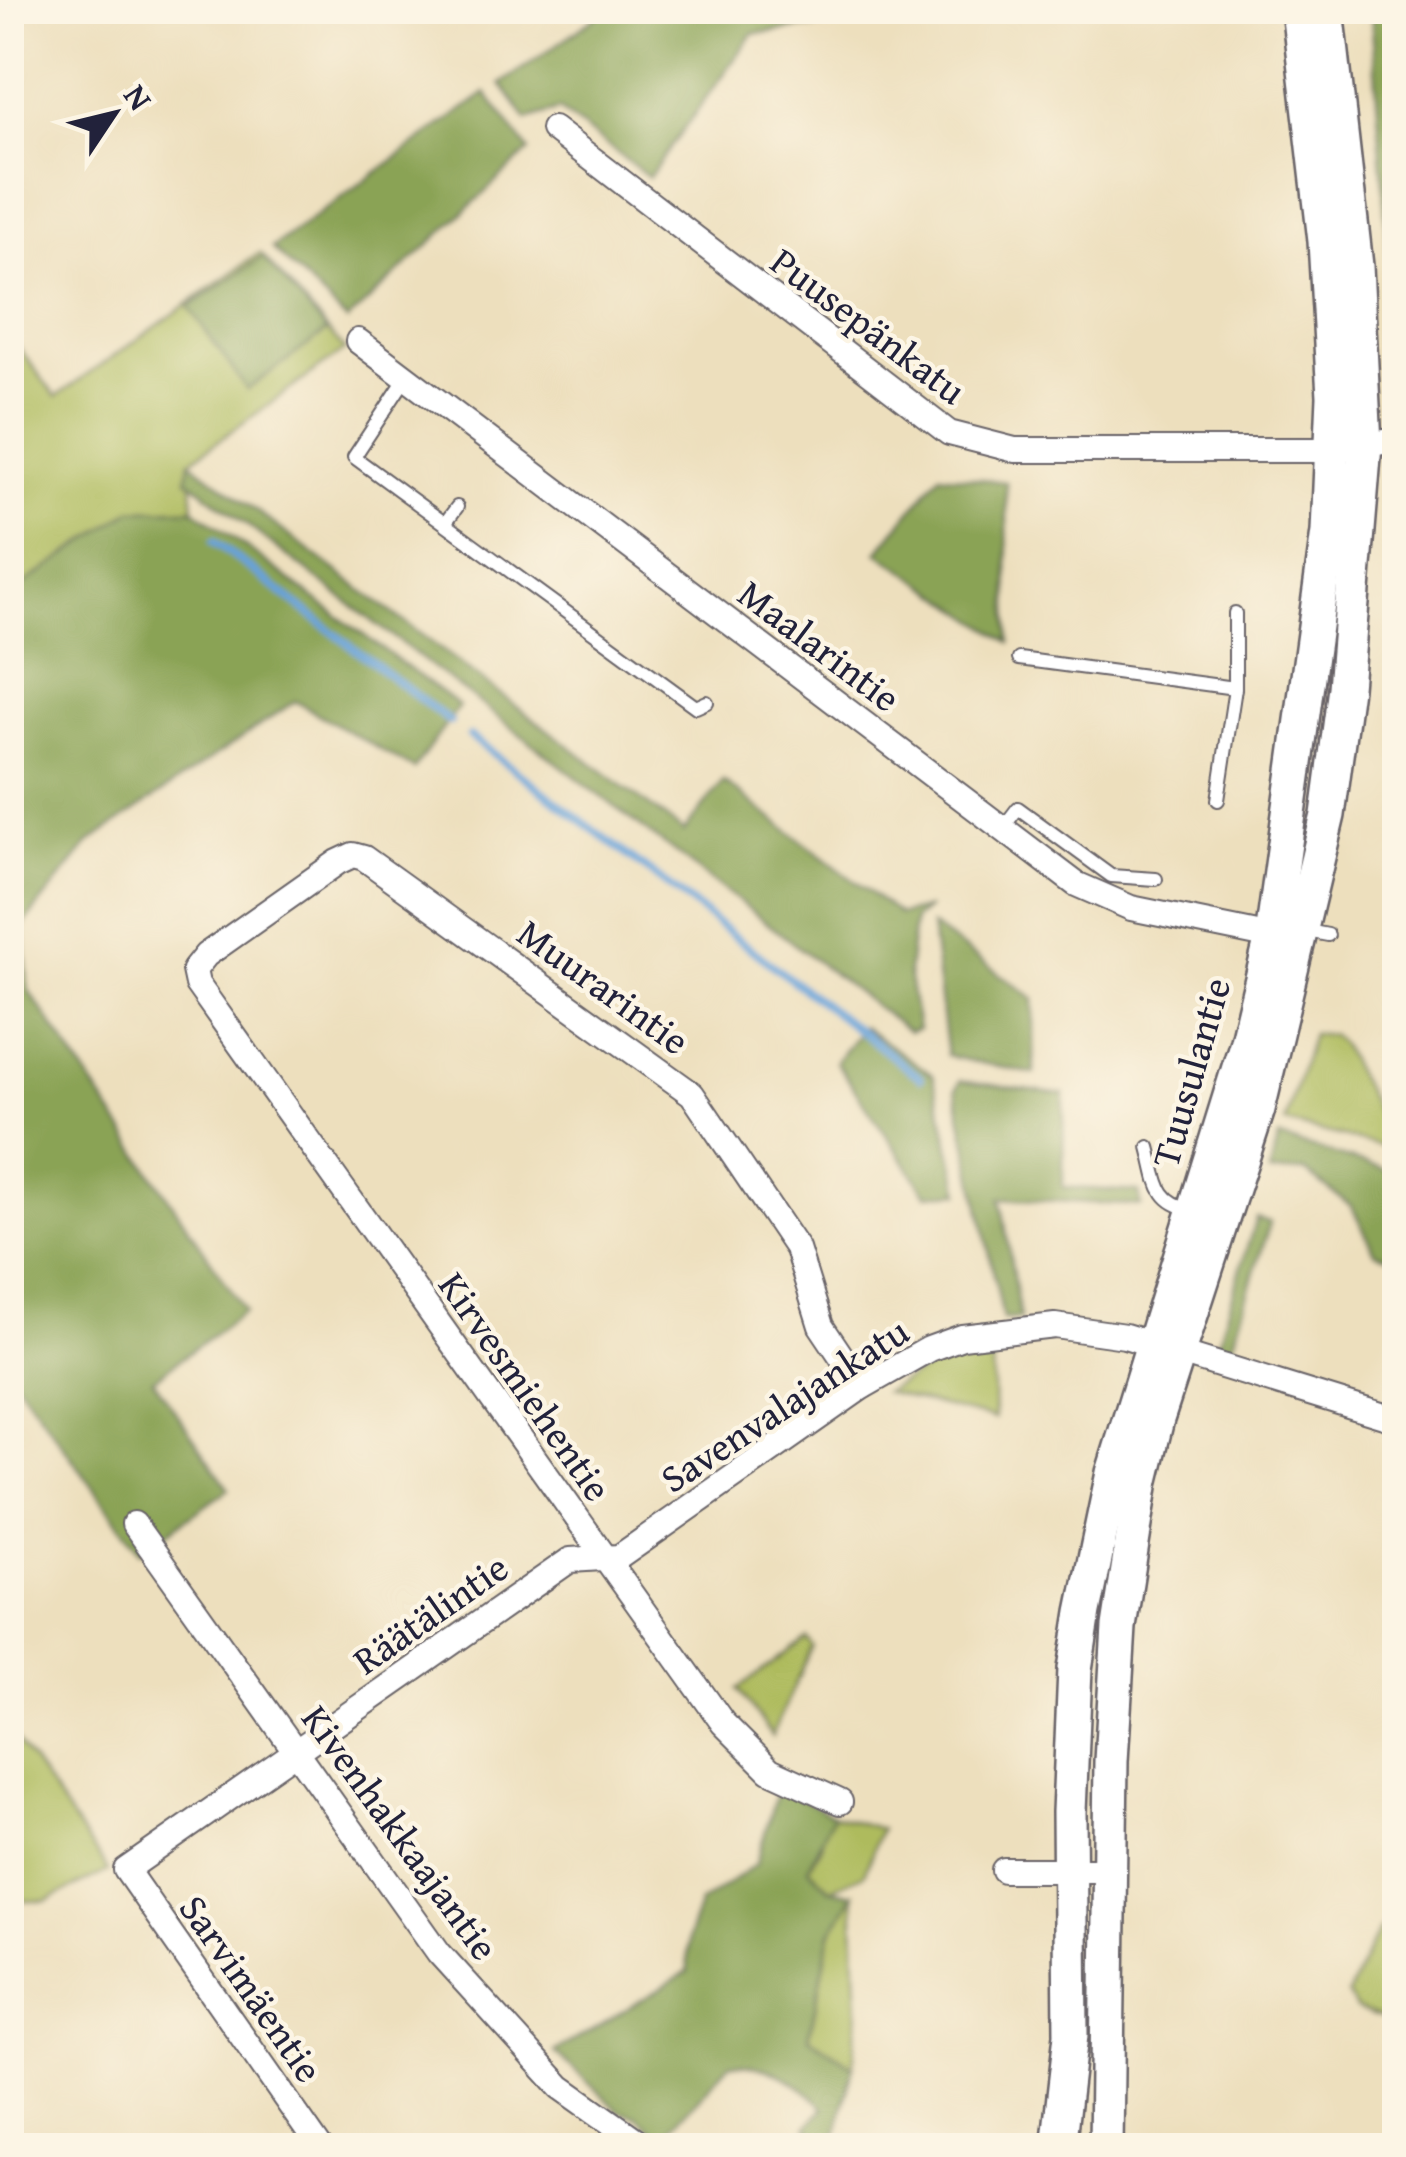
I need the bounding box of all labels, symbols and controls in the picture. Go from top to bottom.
north arrow [54,54,174,174]
text: N [113,74,165,120]
street label: Puusepänkatu [759,233,979,417]
street label: Maalarintie [727,565,913,725]
street label: Muurarintie [506,904,702,1068]
street label: Tuusulantie [1136,970,1244,1174]
street label: Kirvesmiehentie [426,1260,626,1512]
street label: Savenvalajankatu [649,1302,919,1506]
street label: Räätälintie [341,1539,519,1687]
street label: Kivenhakkaajantie [289,1693,513,1971]
street label: Sarvimäentie [166,1883,338,2093]

